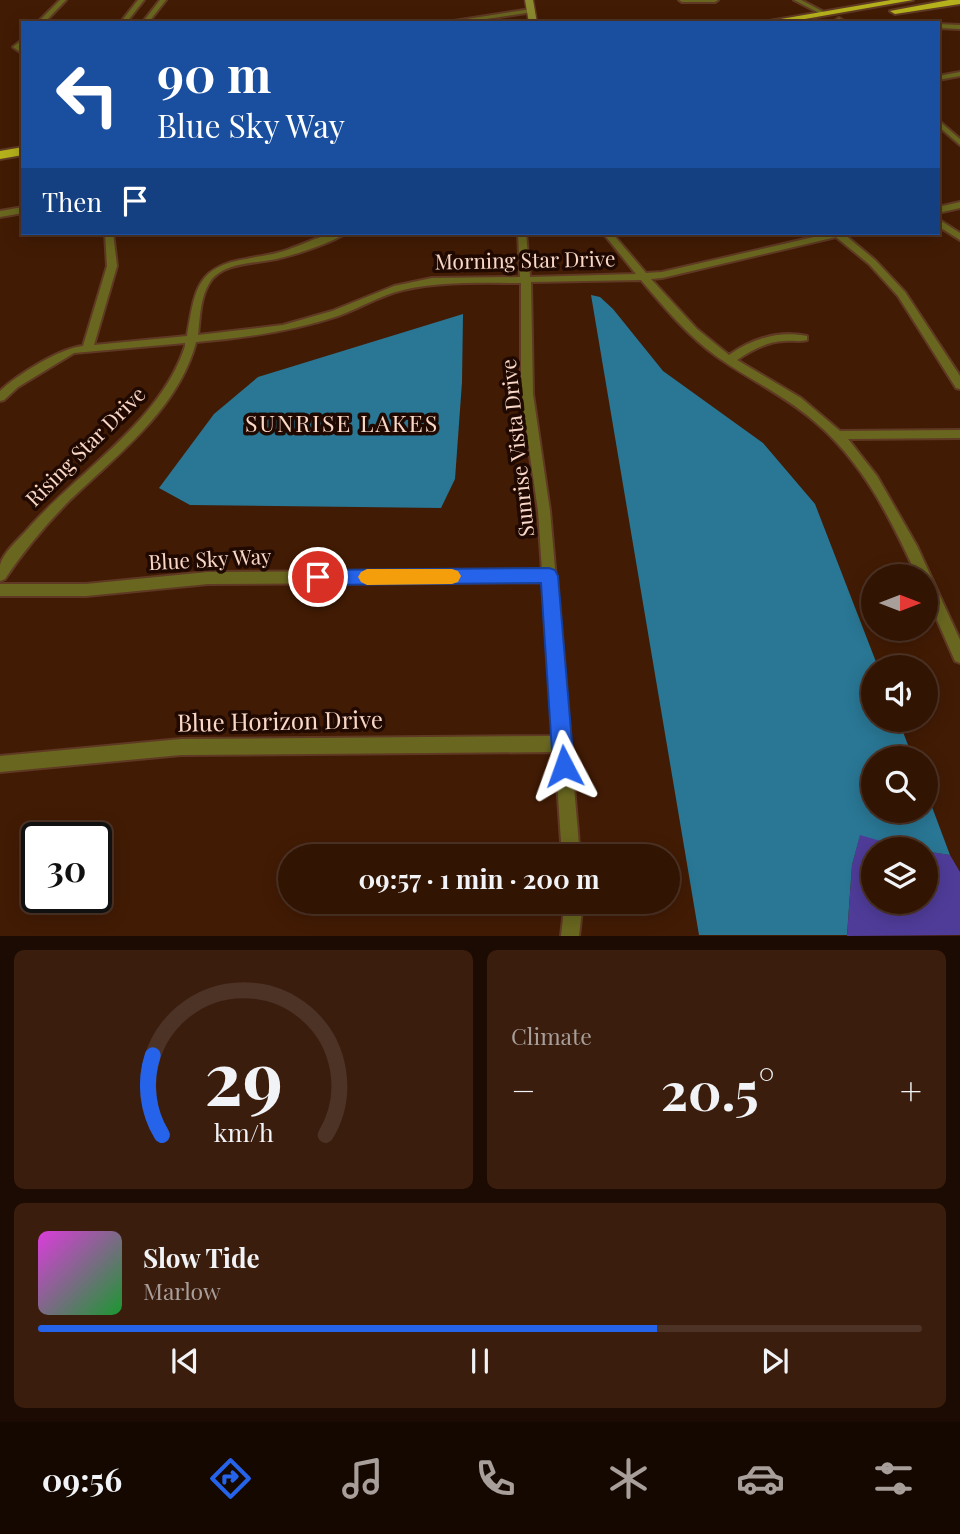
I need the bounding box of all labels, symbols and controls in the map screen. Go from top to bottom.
text: 90 m [157,40,271,105]
icon: left [42,49,133,140]
text: Blue Sky Way [157,103,345,146]
icon: arrive [116,182,154,220]
text: Then [42,184,102,219]
street label: Morning Star Drive [434,243,616,275]
street label: Sunrise Vista Drive [493,358,539,538]
street label: Rising Star Drive [19,380,151,512]
district label: SUNRISE LAKES [245,407,439,438]
street label: Blue Sky Way [148,541,273,575]
pin [288,547,348,607]
icon: arrive [299,558,337,596]
north arrow [861,564,938,640]
map controls [861,564,938,914]
button: sound [861,655,938,732]
street label: Blue Horizon Drive [177,702,383,738]
position arrow [527,729,601,803]
button: search [861,746,938,823]
speed limit sign: 30 [21,822,112,913]
button: layers [861,837,938,914]
text: 09:57 · 1 min · 200 m [359,861,599,896]
text: Climate [511,1020,592,1051]
text: 29 [204,1027,283,1124]
text: 20.5° [661,1055,775,1124]
text: − [511,1064,536,1115]
text: + [900,1064,922,1115]
text: km/h [214,1115,274,1148]
text: Slow Tide [143,1240,260,1275]
text: Marlow [143,1275,221,1306]
icon: previous [166,1342,204,1380]
icon: pause [461,1342,499,1380]
icon: next [756,1342,794,1380]
icon: directions [206,1454,255,1503]
icon: music [338,1454,387,1503]
icon: phone [471,1454,520,1503]
icon: climate [604,1454,653,1503]
icon: car [736,1454,785,1503]
icon: filters [869,1454,918,1503]
text: 09:56 [42,1457,122,1500]

